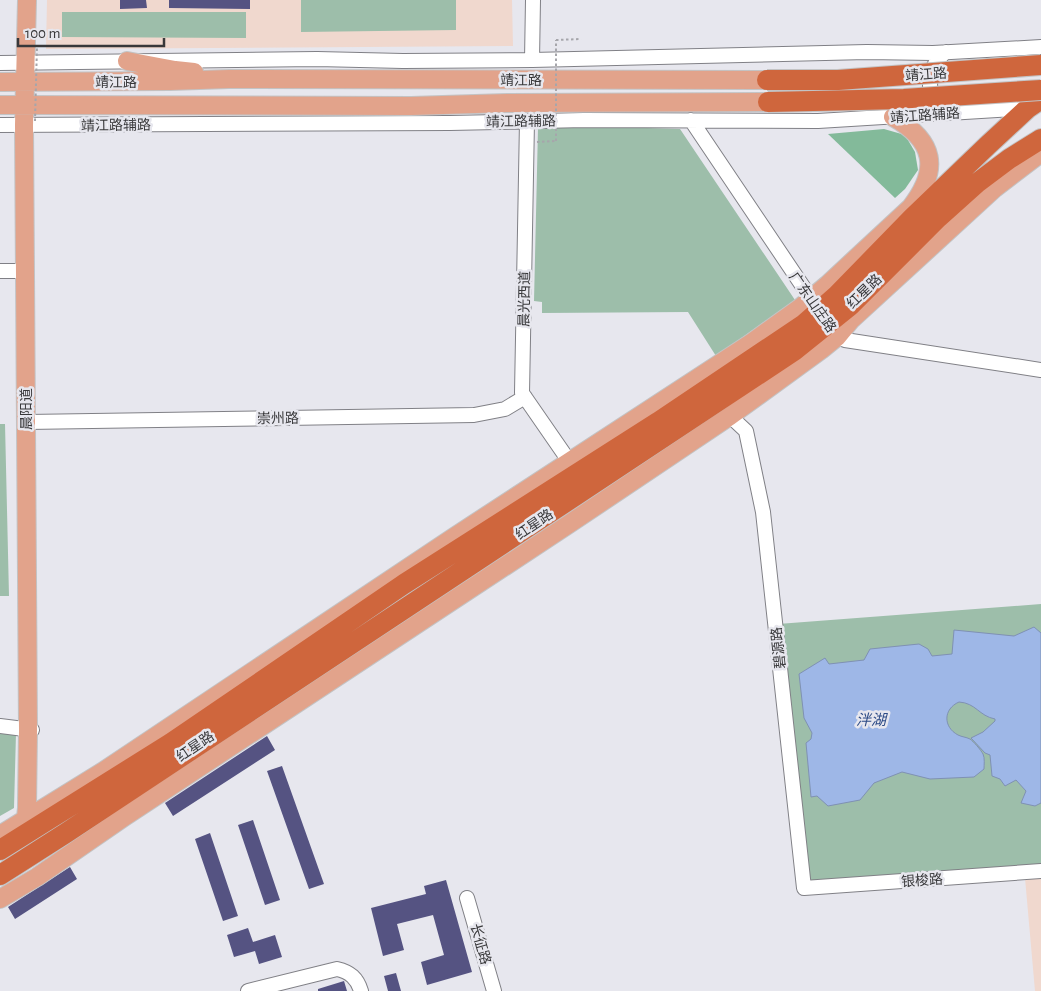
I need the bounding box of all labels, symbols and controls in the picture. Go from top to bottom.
scale bar [18,15,164,47]
text: 100 m [25,26,60,41]
street label: 靖江路 [905,66,948,83]
street label: 靖江路 [500,73,542,88]
street label: 靖江路 [95,75,137,90]
street label: 靖江路辅路 [890,106,960,125]
street label: 靖江路辅路 [486,113,556,130]
street label: 靖江路辅路 [81,117,151,134]
street label: 广东山庄路 [786,269,839,335]
street label: 晨光西道 [517,271,532,327]
street label: 红星路 [844,271,885,311]
street label: 晨阳道 [19,388,34,430]
street label: 崇州路 [257,410,299,426]
street label: 红星路 [513,506,556,542]
street label: 碧源路 [769,626,788,670]
water label: 泮湖 [856,712,888,728]
street label: 红星路 [174,728,217,764]
street label: 银梭路 [900,871,944,889]
street label: 长征路 [468,922,494,966]

